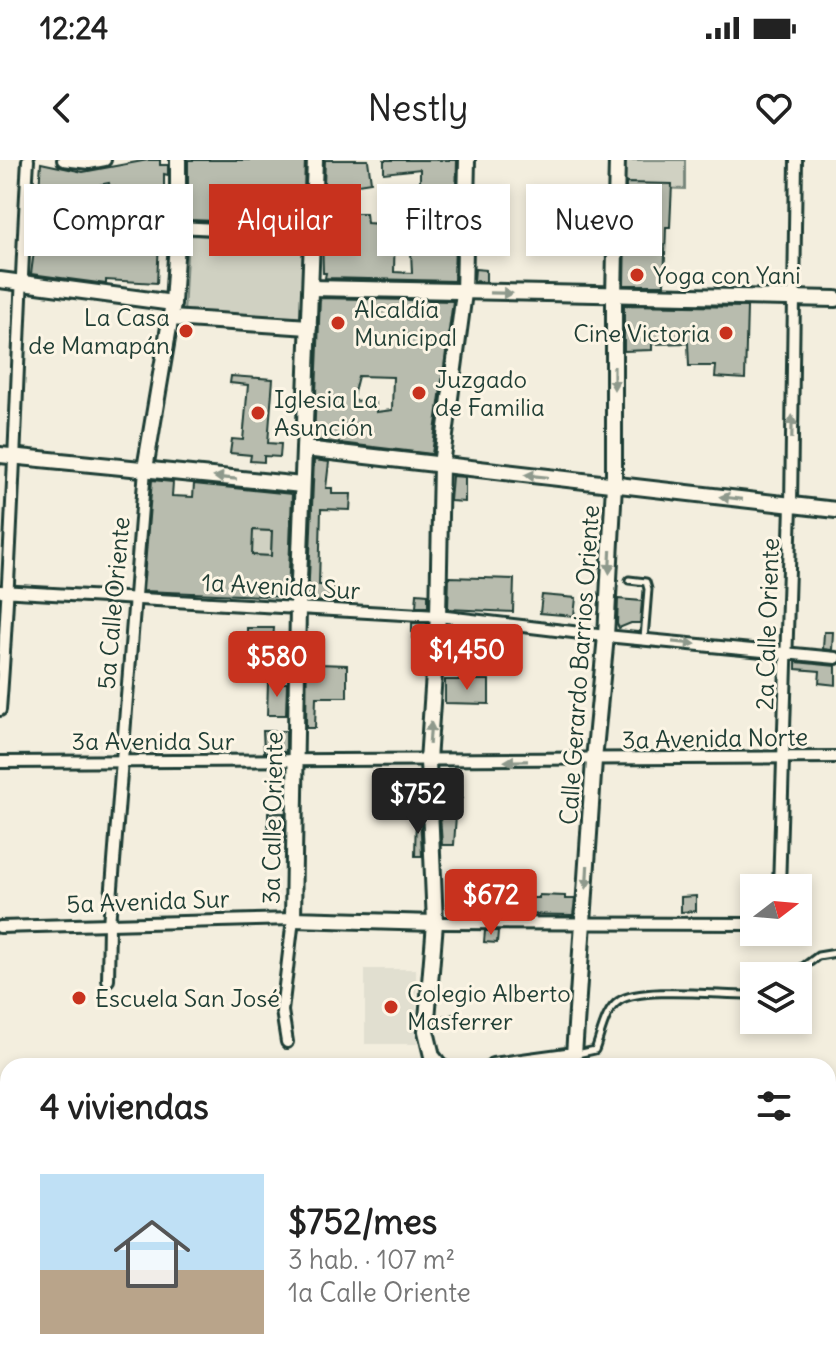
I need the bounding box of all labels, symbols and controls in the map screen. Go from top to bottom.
text: 12:24 [40,9,108,47]
icon: back [40,86,84,130]
text: Nestly [367,86,469,131]
icon: heart [752,86,796,130]
chip: Comprar [24,184,193,256]
chip: Alquilar [209,184,361,256]
chip: Filtros [377,184,510,256]
chip: Nuevo [526,184,662,256]
place label: Yoga con Yani [653,260,801,290]
marker: Yoga con Yani [628,266,646,284]
one-way arrow [489,287,514,300]
place label: Alcaldía Municipal [354,294,457,352]
place label: La Casa de Mamapán [28,302,170,360]
marker: Alcaldía Municipal [329,314,347,332]
place label: Cine Victoria [573,318,710,348]
marker: La Casa de Mamapán [177,322,195,340]
marker: Cine Victoria [717,324,735,342]
place label: Juzgado de Familia [435,364,545,422]
one-way arrow [608,366,620,391]
place label: Iglesia La Asunción [274,384,378,442]
marker: Juzgado de Familia [410,384,428,402]
marker: Iglesia La Asunción [249,404,267,422]
one-way arrow [786,414,798,439]
one-way arrow [523,469,548,482]
one-way arrow [212,471,237,484]
one-way arrow [718,491,743,504]
street label: Calle Gerardo Barrios Oriente [553,504,605,826]
street label: 5a Calle Oriente [91,515,135,691]
street label: 2a Calle Oriente [749,537,785,711]
one-way arrow [603,550,616,575]
street label: 1a Avenida Sur [201,567,361,605]
pin: $1,450 [402,624,532,692]
pin: $580 [230,631,324,699]
text: $1,450 [429,633,505,666]
one-way arrow [672,637,697,650]
text: $580 [246,640,308,673]
one-way arrow [424,720,437,745]
street label: 3a Avenida Norte [622,721,808,755]
street label: 3a Avenida Sur [72,726,235,756]
street label: 3a Calle Oriente [255,731,289,905]
one-way arrow [503,754,528,767]
pin: $752 [371,768,465,836]
text: $752 [390,777,446,810]
one-way arrow [580,865,593,890]
pin: $672 [444,869,538,937]
north arrow [740,874,812,946]
map controls [740,874,812,1034]
text: $672 [463,878,519,911]
street label: 5a Avenida Sur [66,883,230,919]
button: layers [740,962,812,1034]
place label: Colegio Alberto Masferrer [407,978,571,1036]
place label: Escuela San José [95,983,280,1013]
marker: Escuela San José [70,989,88,1007]
marker: Colegio Alberto Masferrer [382,998,400,1016]
icon: filters [752,1084,796,1128]
text: 4 viviendas [40,1085,209,1128]
text: $752/mes [288,1200,437,1243]
icon: home [104,1206,200,1302]
text: 3 hab. · 107 m² [288,1243,455,1276]
text: 1a Calle Oriente [288,1276,471,1309]

